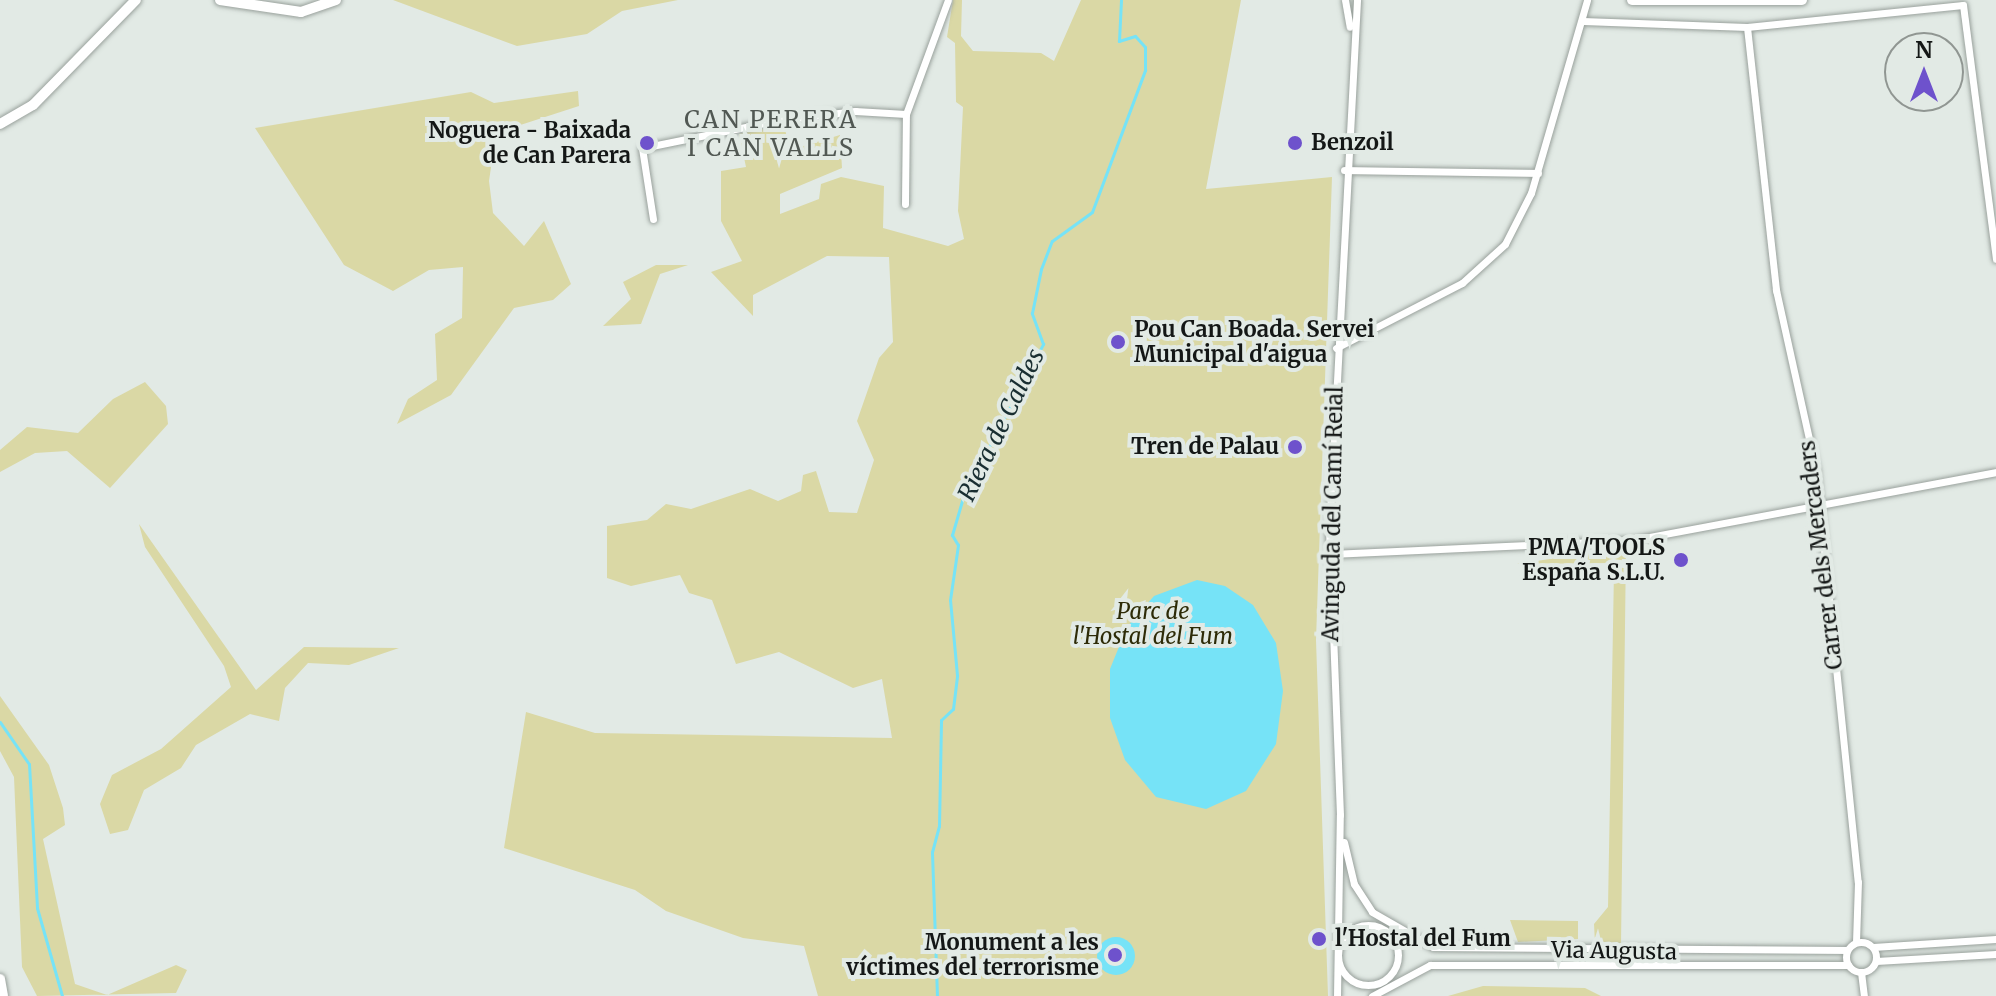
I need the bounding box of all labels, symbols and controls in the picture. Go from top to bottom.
north arrow [1884,32,1964,112]
text: N [1915,36,1933,64]
district label: CAN PERERA I CAN VALLS [684,106,858,162]
place label: Noguera - Baixada de Can Parera [428,117,631,168]
place label: Benzoil [1311,130,1394,156]
marker: Noguera - Baixada de Can Parera [638,134,656,152]
marker: Benzoil [1286,134,1304,152]
place label: Pou Can Boada. Servei Municipal d'aigua [1134,316,1375,368]
marker: Pou Can Boada. Servei Municipal d'aigua [1109,333,1127,351]
water label: Riera de Caldes [952,344,1050,506]
street label: Avinguda del Camí Reial [1318,386,1348,642]
place label: Tren de Palau [1131,434,1279,460]
marker: Tren de Palau [1286,438,1304,456]
street label: Carrer dels Mercaders [1794,439,1848,671]
place label: PMA/TOOLS España S.L.U. [1522,534,1665,586]
marker: PMA/TOOLS España S.L.U. [1672,551,1690,569]
park label: Parc de l'Hostal del Fum [1073,598,1233,650]
place label: l'Hostal del Fum [1335,926,1511,952]
place label: Monument a les víctimes del terrorisme [846,929,1099,980]
marker: l'Hostal del Fum [1310,930,1328,948]
street label: Via Augusta [1551,937,1677,965]
marker: Monument a les víctimes del terrorisme [1106,946,1124,964]

